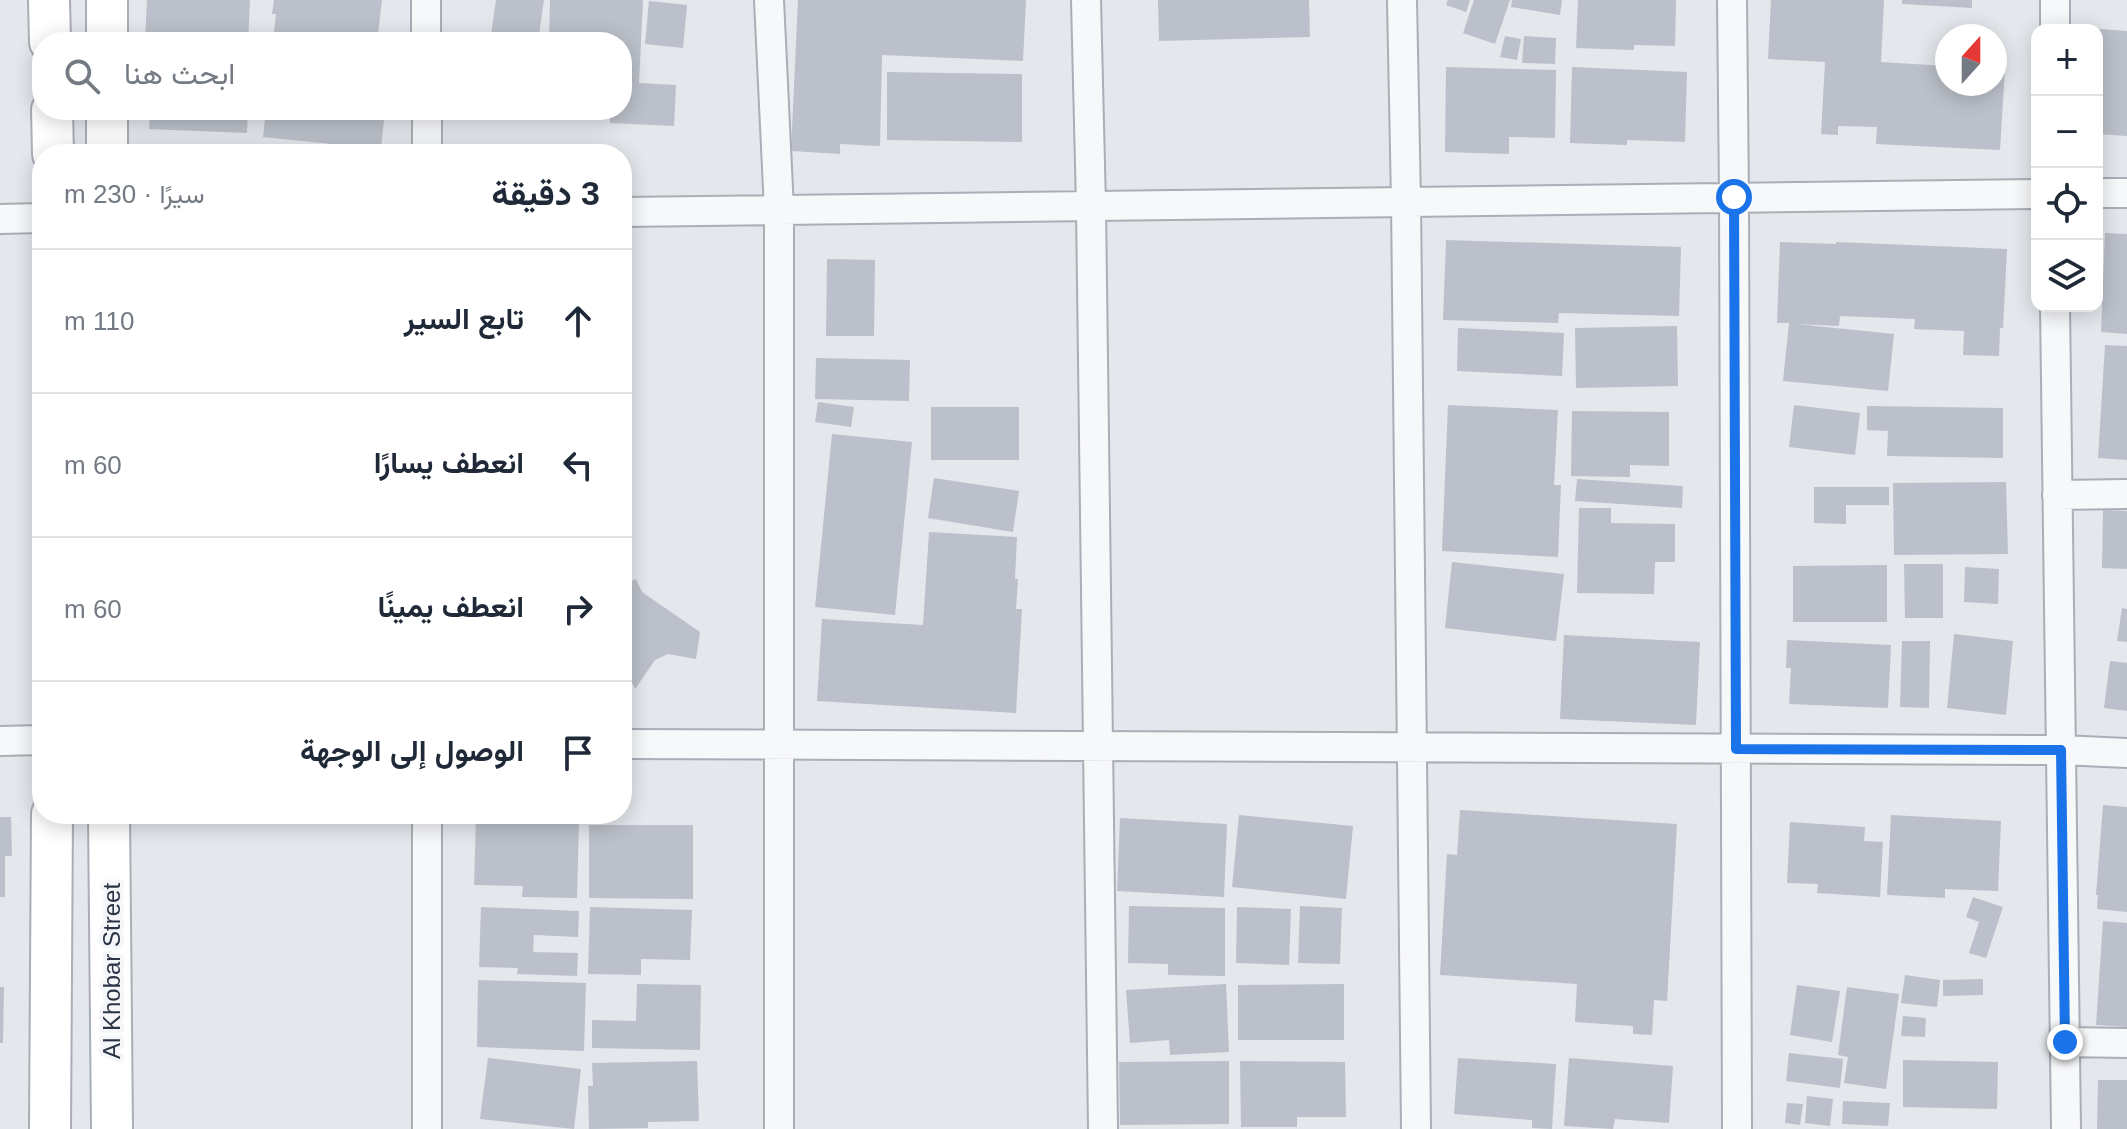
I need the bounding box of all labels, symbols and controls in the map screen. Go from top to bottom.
north arrow [1935,24,2007,96]
map controls [2031,24,2103,312]
button: + [2031,24,2103,96]
search box [32,32,632,120]
icon: search [60,54,104,98]
text: ابحث هنا [124,57,235,90]
button: − [2031,96,2103,168]
button: locate [2031,168,2103,240]
text: 3 دقيقة [491,174,600,212]
text: سيرًا · 230 m [64,179,205,209]
route start [1716,179,1752,215]
button: layers [2031,240,2103,312]
icon: ahead [556,299,600,343]
text: تابع السير [404,302,524,335]
text: 110 m [64,306,134,336]
icon: left [556,443,600,487]
text: انعطف يسارًا [374,446,524,479]
text: 60 m [64,450,122,480]
icon: right [556,587,600,631]
text: انعطف يمينًا [377,590,524,623]
text: 60 m [64,594,122,624]
icon: arrive [556,731,600,775]
text: الوصول إلى الوجهة [300,734,524,767]
street label: Al Khobar Street [98,883,125,1059]
route end [2047,1024,2083,1060]

